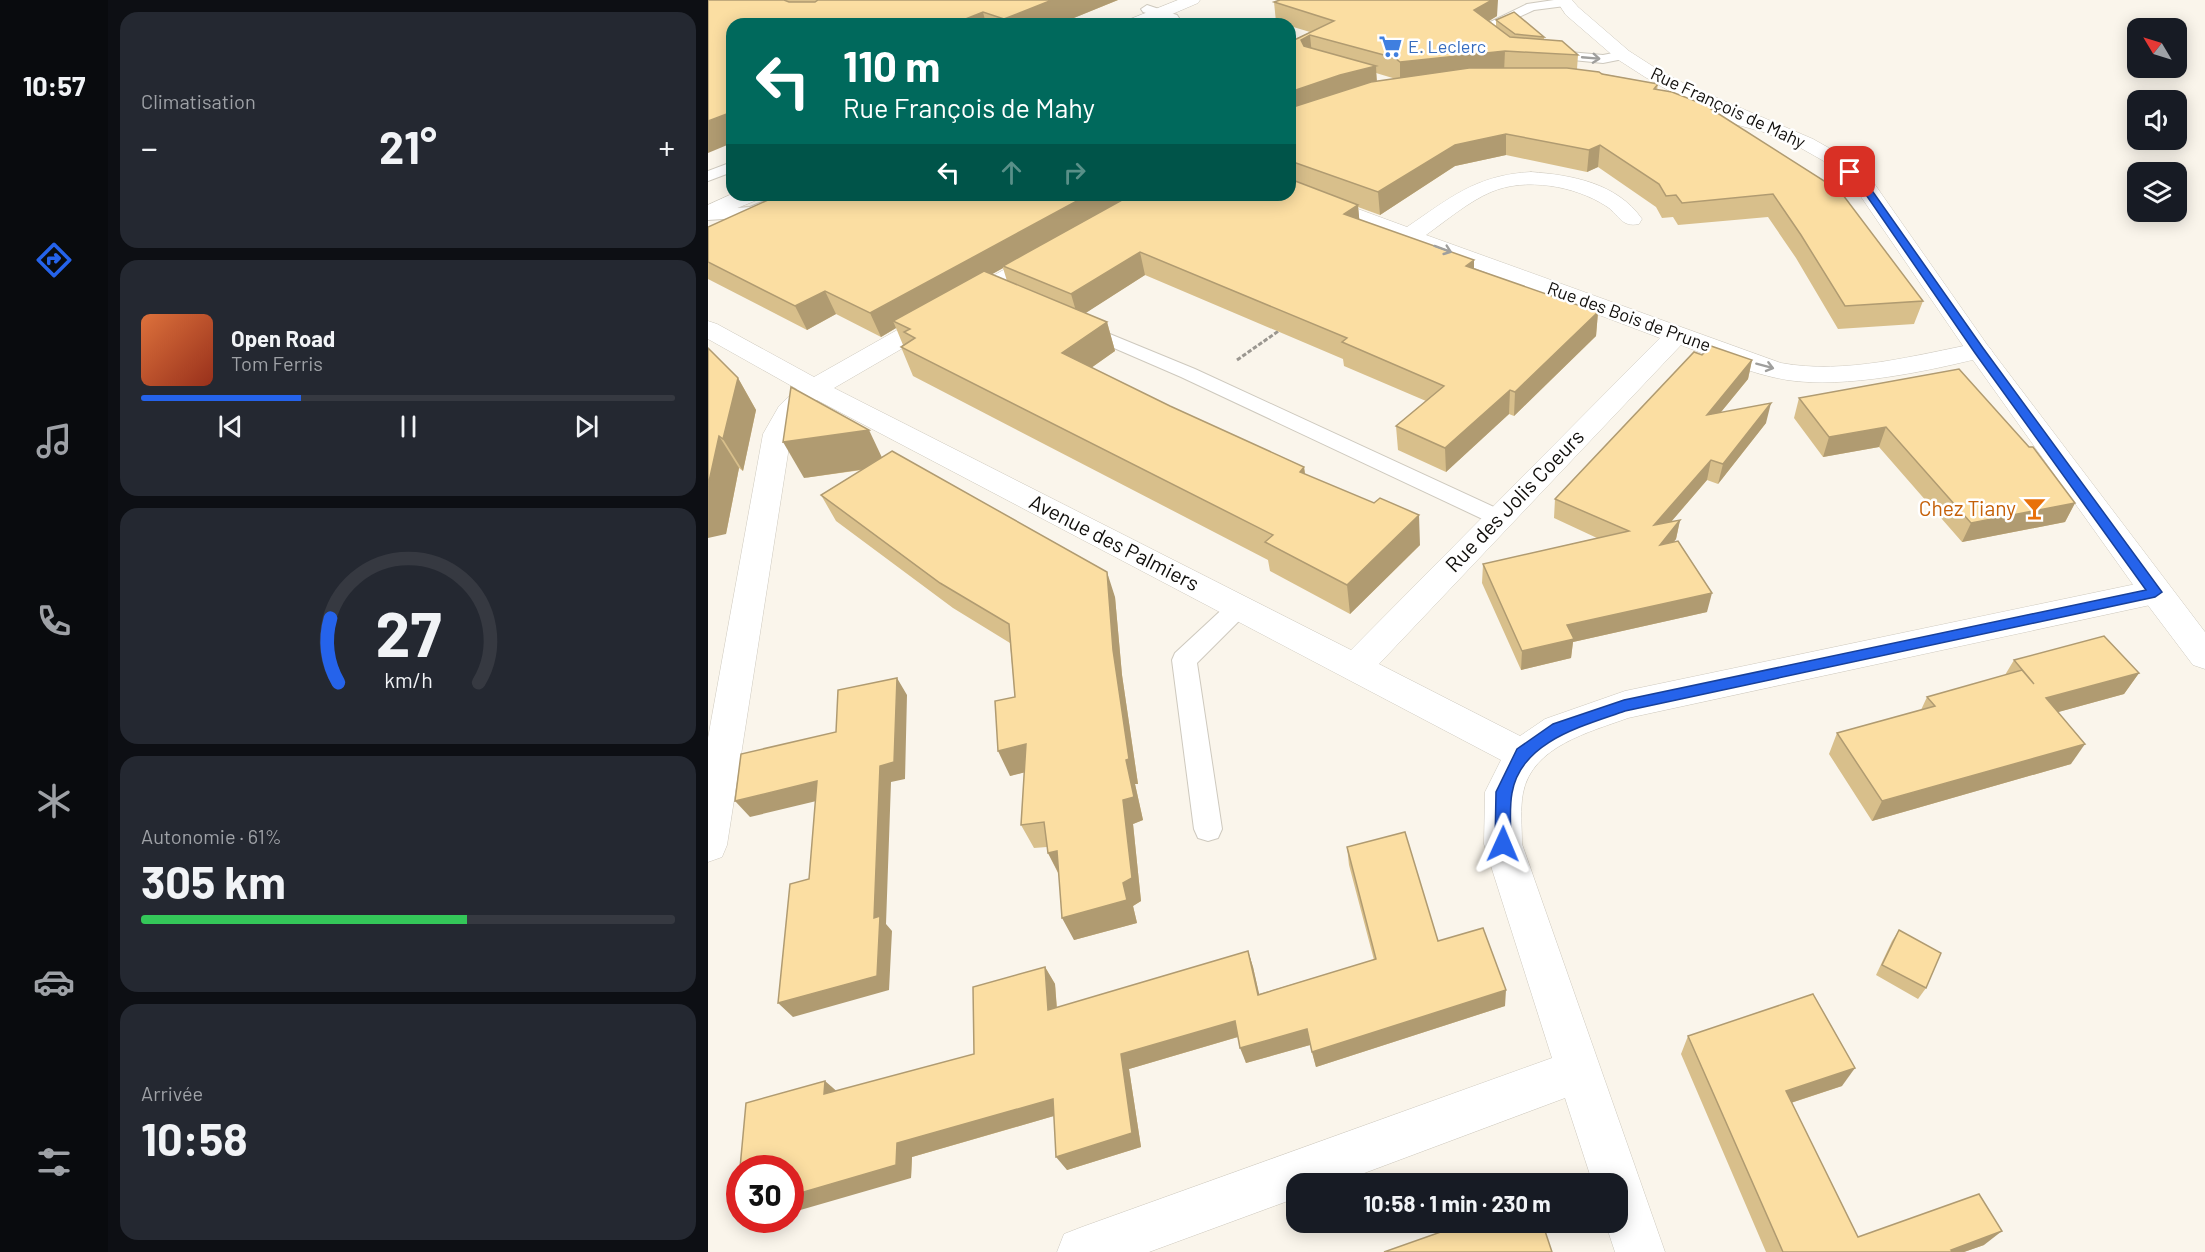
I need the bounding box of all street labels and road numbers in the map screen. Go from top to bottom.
street label: Rue François de Mahy [1648,62,1809,153]
street label: Rue des Bois de Prune [1545,276,1714,356]
street label: Rue des Jolis Coeurs [1439,423,1588,576]
street label: Avenue des Palmiers [1026,488,1204,595]

